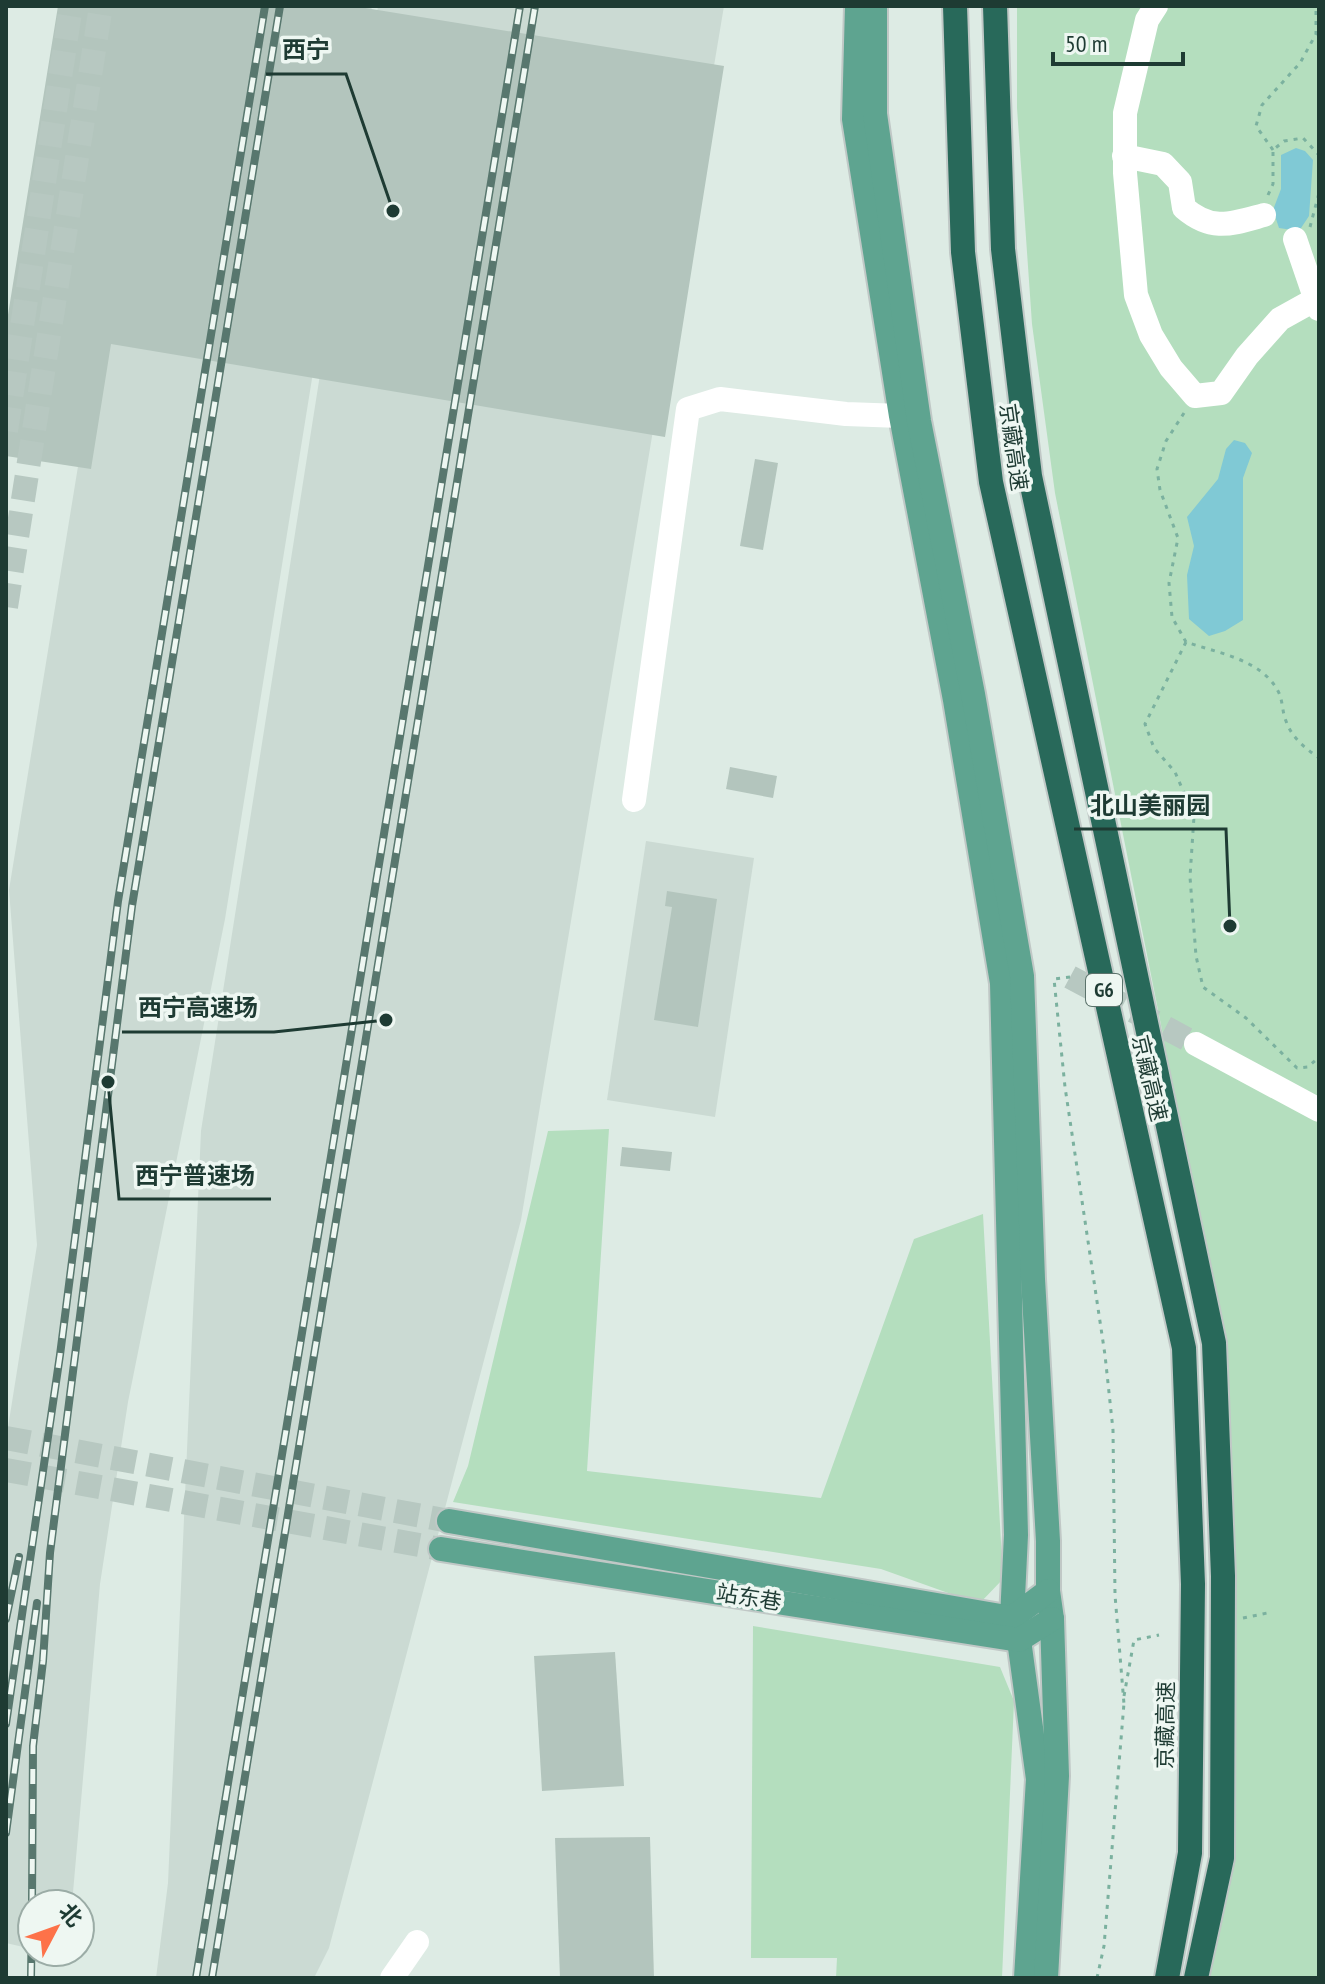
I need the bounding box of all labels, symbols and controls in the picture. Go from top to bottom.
scale bar [1053,16,1183,66]
callout: 西宁 [266,26,346,74]
text: 50 m [1065,28,1107,59]
text: 西宁 [282,34,330,65]
street label: 京藏高速 [994,401,1034,493]
callout: 北山美丽园 [1074,781,1226,829]
text: 北山美丽园 [1090,790,1210,821]
road number: G6 [1086,974,1122,1006]
callout: 西宁高速场 [122,984,274,1032]
text: 西宁高速场 [138,992,258,1023]
street label: 京藏高速 [1126,1032,1174,1124]
callout: 西宁普速场 [119,1151,271,1199]
text: 西宁普速场 [135,1160,255,1191]
street label: 站东巷 [714,1578,784,1616]
street label: 京藏高速 [1150,1681,1180,1769]
north arrow [16,1888,96,1968]
text: 北 [53,1897,89,1932]

